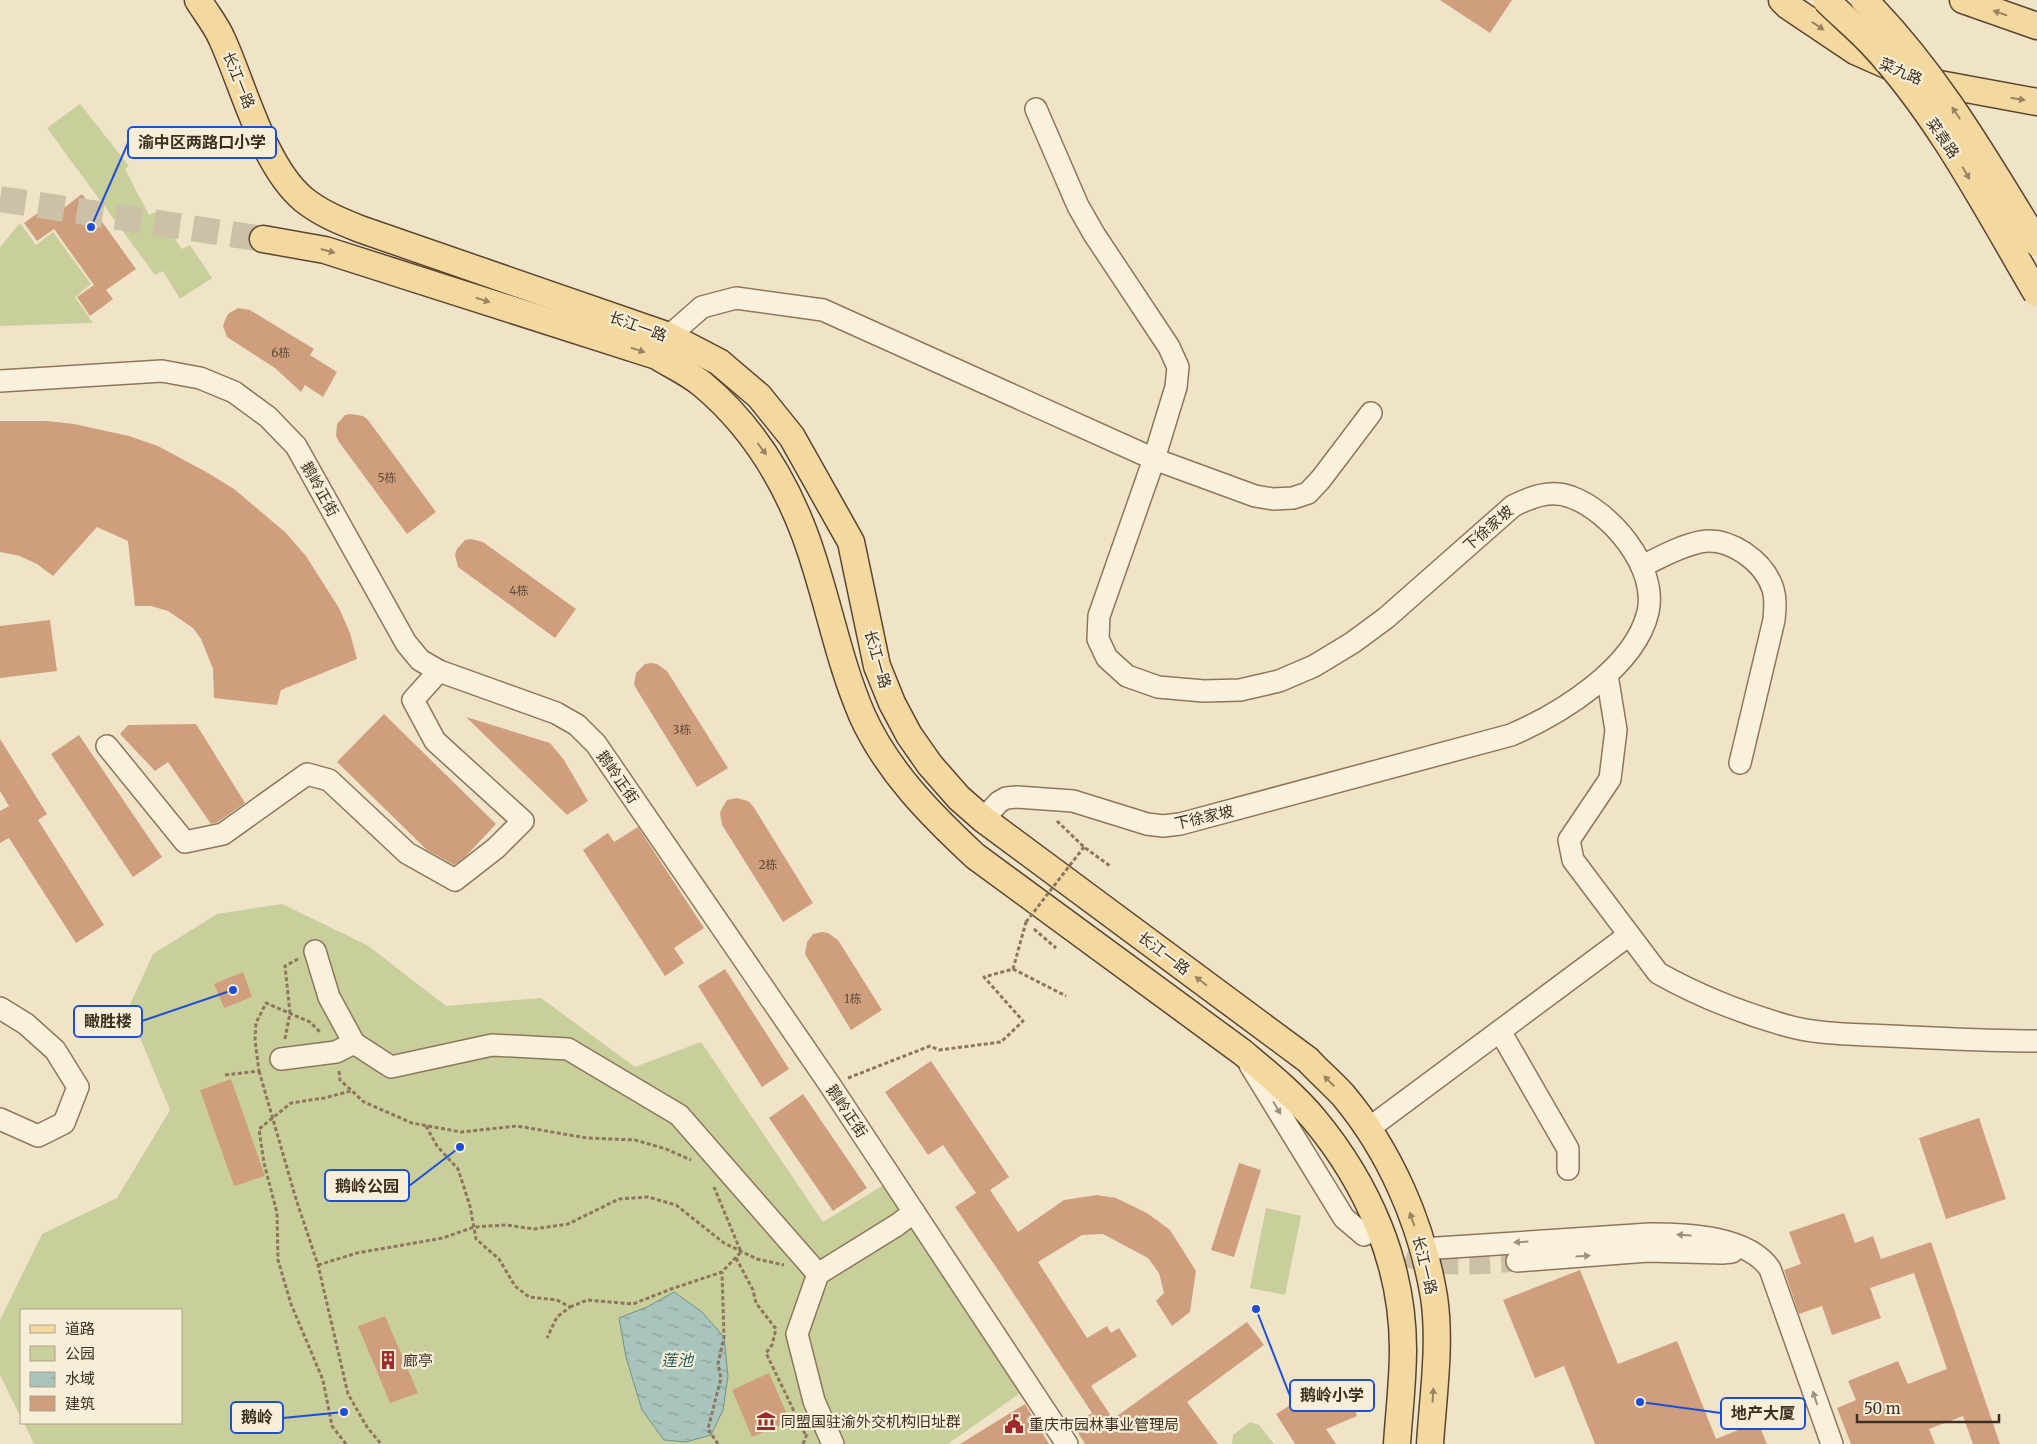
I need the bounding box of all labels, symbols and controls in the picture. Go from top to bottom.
one-way arrow [1992,9,2007,17]
one-way arrow [1811,21,1825,31]
street label: 长江一路 [219,49,259,111]
street label: 菜九路 [1877,53,1925,89]
one-way arrow [2010,95,2026,103]
one-way arrow [1951,106,1961,119]
street label: 菜袁路 [1923,114,1963,162]
callout: 渝中区两路口小学 [128,127,276,158]
text: 渝中区两路口小学 [138,132,266,152]
one-way arrow [1962,166,1971,179]
one-way arrow [321,247,336,255]
one-way arrow [476,296,491,304]
street label: 长江一路 [607,307,669,345]
house number: 6栋 [271,345,291,360]
one-way arrow [630,346,645,354]
one-way arrow [757,442,767,456]
street label: 鹅岭正街 [297,458,343,520]
house number: 5栋 [377,470,397,485]
street label: 下徐家坡 [1459,501,1517,555]
house number: 4栋 [509,583,529,598]
street label: 长江一路 [861,628,895,690]
house number: 3栋 [673,722,691,737]
street label: 鹅岭正街 [593,747,643,807]
street label: 下徐家坡 [1173,801,1235,833]
house number: 2栋 [758,857,778,872]
street label: 长江一路 [1134,927,1194,979]
one-way arrow [1195,975,1208,986]
house number: 1栋 [844,991,862,1006]
callout: 瞰胜楼 [74,1006,142,1037]
text: 瞰胜楼 [84,1011,132,1031]
one-way arrow [1323,1075,1335,1087]
street label: 鹅岭正街 [822,1081,872,1141]
one-way arrow [1272,1102,1281,1115]
callout: 鹅岭公园 [325,1170,409,1201]
text: 鹅岭公园 [335,1176,399,1196]
one-way arrow [1408,1211,1415,1226]
one-way arrow [1675,1231,1691,1239]
street label: 长江一路 [1409,1234,1441,1296]
one-way arrow [1513,1239,1529,1247]
one-way arrow [1576,1251,1592,1259]
legend [20,1309,182,1424]
text: 道路 [65,1319,95,1338]
text: 公园 [65,1344,95,1363]
building icon: 廊亭 [377,1349,399,1371]
water label: 莲池 [661,1350,695,1370]
place label: 廊亭 [403,1351,433,1370]
text: 水域 [65,1369,95,1388]
callout: 鹅岭小学 [1290,1380,1374,1411]
text: 鹅岭小学 [1300,1385,1364,1405]
one-way arrow [1430,1387,1438,1403]
one-way arrow [1811,1390,1819,1405]
scale bar [1857,1392,2000,1424]
text: 建筑 [65,1394,95,1413]
callout: 地产大厦 [1721,1398,1805,1429]
text: 50 m [1864,1399,1901,1418]
callout: 鹅岭 [231,1402,283,1433]
text: 地产大厦 [1731,1403,1795,1423]
text: 鹅岭 [241,1407,273,1427]
museum icon: 同盟国驻渝外交机构旧址群 [755,1410,777,1432]
place label: 同盟国驻渝外交机构旧址群 [781,1412,961,1431]
public building icon: 重庆市园林事业管理局 [1003,1413,1025,1435]
place label: 重庆市园林事业管理局 [1029,1415,1179,1434]

